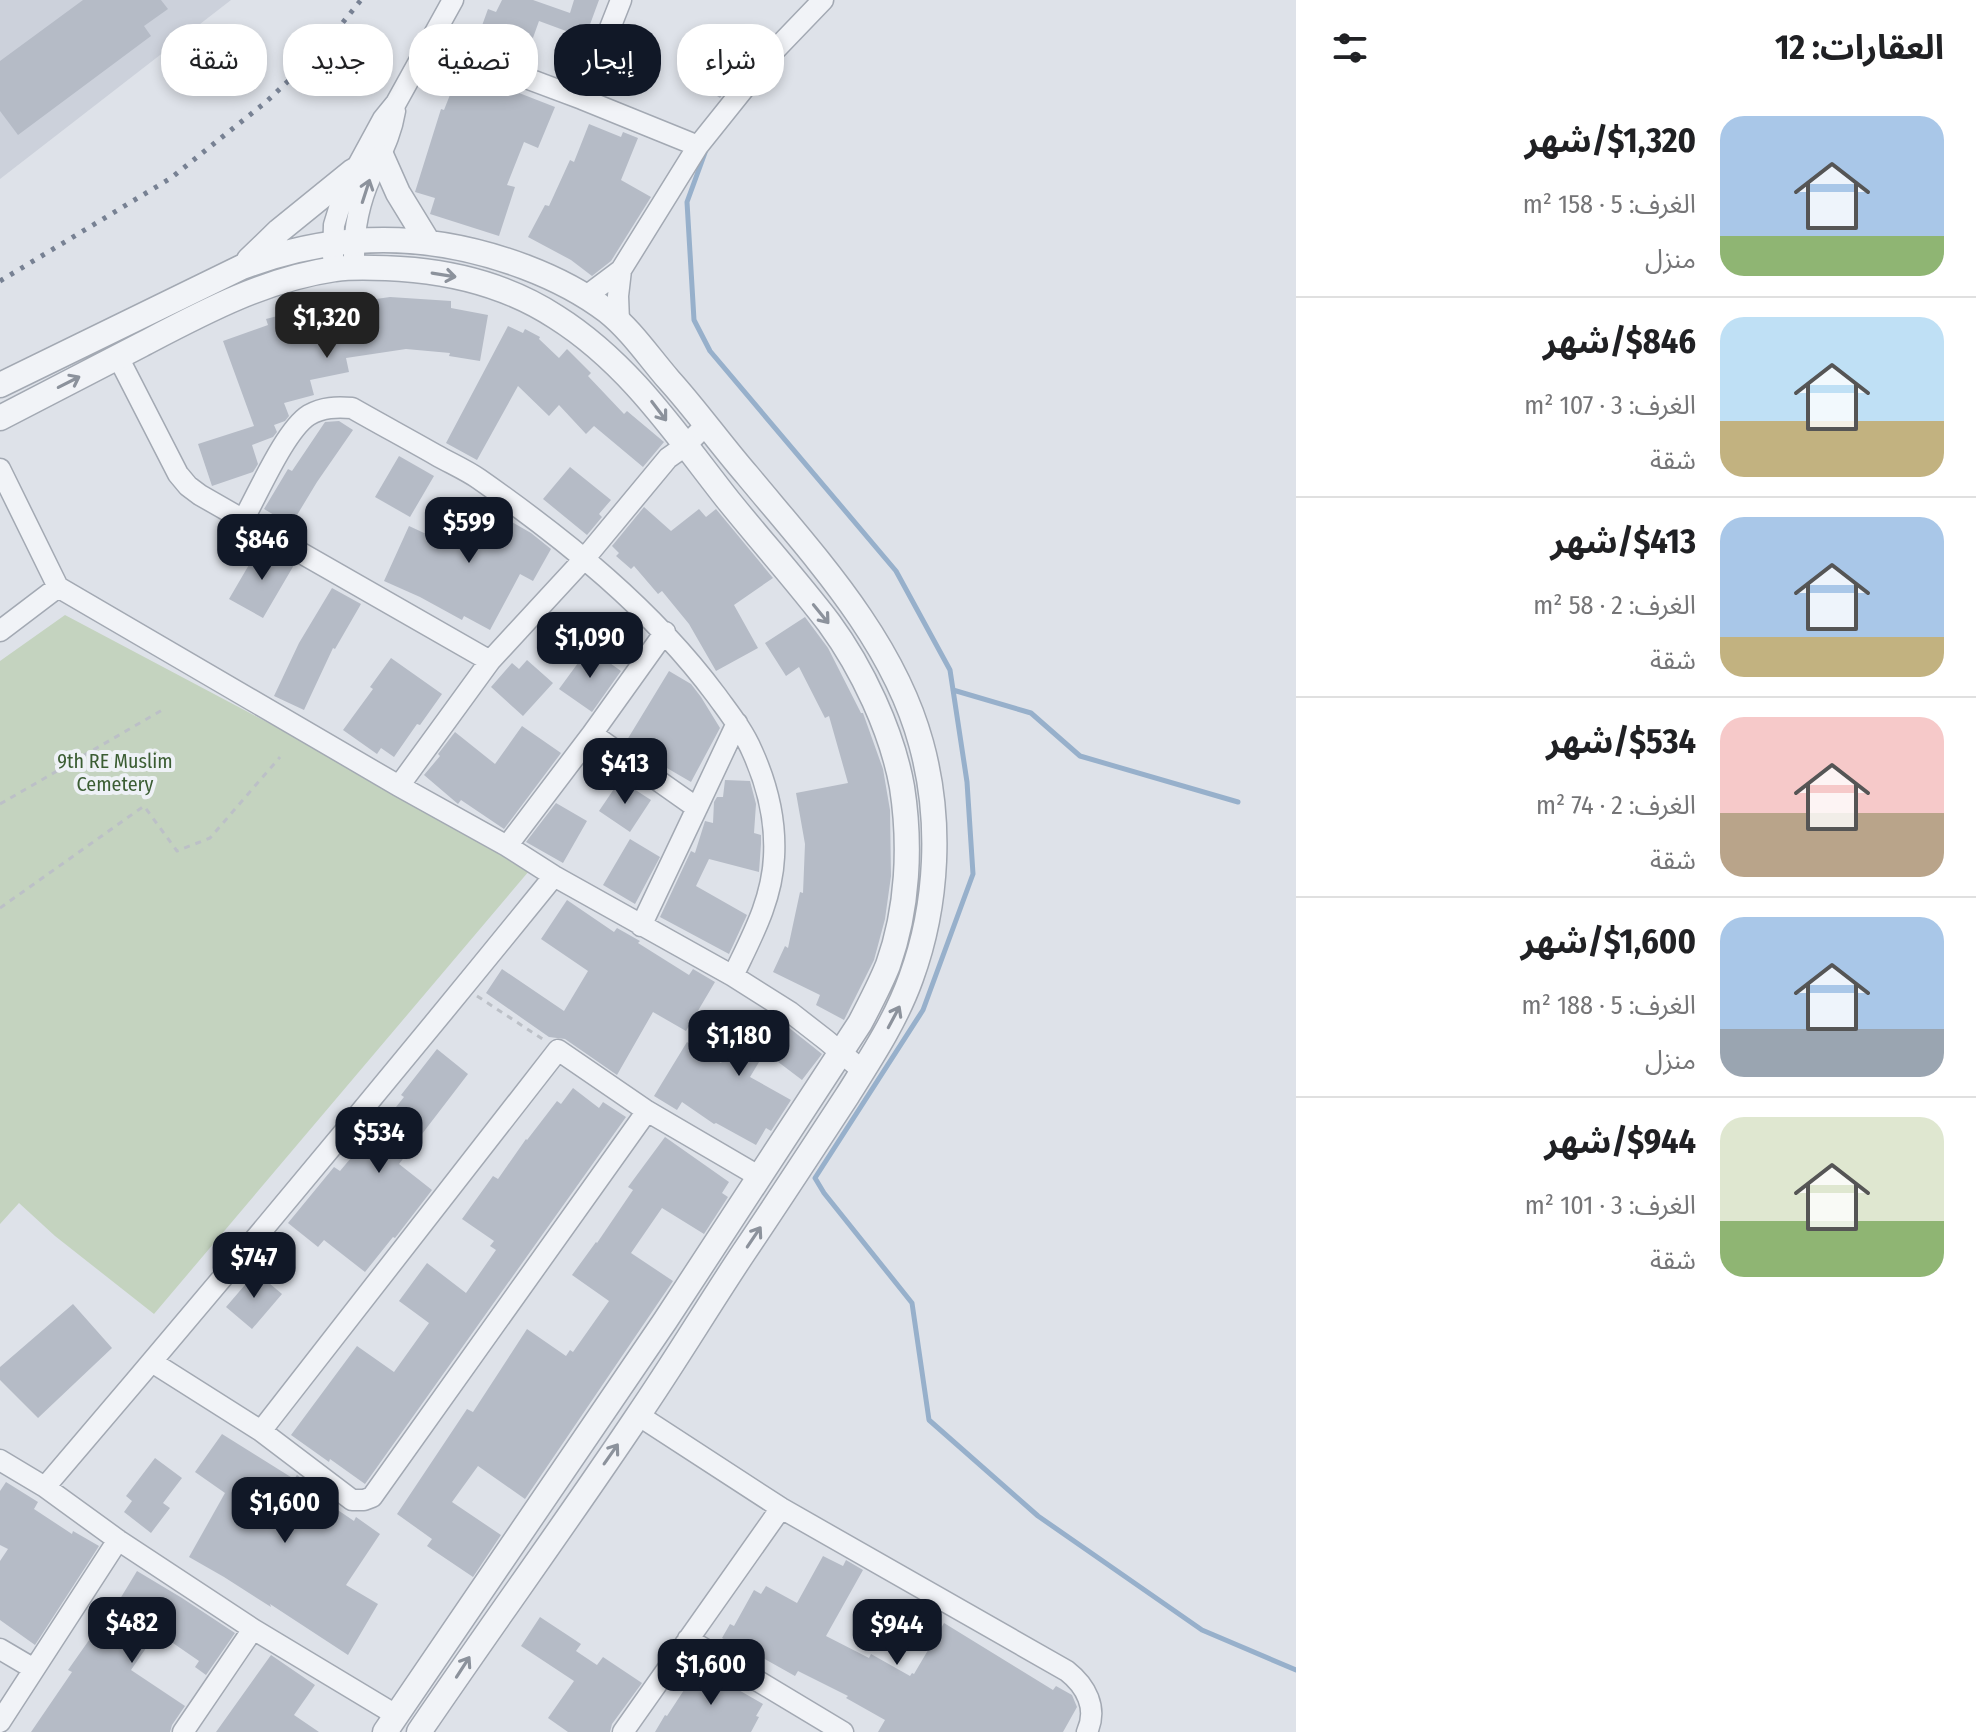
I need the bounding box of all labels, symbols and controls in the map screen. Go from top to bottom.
chip: شقة [161,24,267,96]
chip: جديد [283,24,393,96]
chip: تصفية [409,24,538,96]
chip: إيجار [554,24,661,96]
chip: شراء [677,24,784,96]
icon: filters [1328,26,1372,70]
text: العقارات: 12 [1775,27,1944,68]
text: $1,320/شهر [1525,120,1696,161]
icon: home [1784,148,1880,244]
one-way arrow [359,179,374,204]
text: الغرف: 5 · 158 m² [1523,189,1696,220]
text: منزل [1645,244,1696,275]
one-way arrow [431,268,457,283]
pin: $1,320 [262,292,392,360]
text: $1,320 [293,302,361,333]
text: $846/شهر [1543,321,1696,362]
icon: home [1784,349,1880,445]
one-way arrow [57,374,81,390]
text: الغرف: 3 · 107 m² [1524,390,1696,421]
one-way arrow [650,400,667,421]
text: شقة [1650,445,1696,476]
pin: $599 [422,497,516,565]
text: $599 [443,507,495,538]
pin: $846 [215,514,309,582]
text: $413/شهر [1550,521,1696,562]
text: $846 [235,524,289,555]
icon: home [1784,549,1880,645]
text: الغرف: 2 · 58 m² [1533,590,1696,621]
one-way arrow [812,603,830,624]
pin: $1,090 [525,612,655,680]
text: $1,090 [555,622,625,653]
text: شقة [1650,645,1696,676]
text: $534/شهر [1546,721,1696,762]
pin: $413 [578,738,672,806]
text: $413 [601,748,649,779]
park label: 9th RE Muslim Cemetery [57,749,173,796]
icon: home [1784,749,1880,845]
text: الغرف: 2 · 74 m² [1536,790,1696,821]
text: شقة [1650,845,1696,876]
text: $1,600/شهر [1521,921,1696,962]
icon: home [1784,949,1880,1045]
text: الغرف: 5 · 188 m² [1522,990,1696,1021]
one-way arrow [886,1006,902,1030]
pin: $1,180 [674,1010,804,1078]
text: $1,180 [706,1020,772,1051]
text: منزل [1645,1045,1696,1076]
pin: $534 [332,1107,426,1175]
text: $534 [353,1117,405,1148]
text: $944/شهر [1544,1121,1696,1162]
icon: home [1784,1149,1880,1245]
text: الغرف: 3 · 101 m² [1525,1190,1696,1221]
one-way arrow [746,1226,763,1248]
pin: $747 [207,1232,301,1300]
text: $747 [231,1242,277,1273]
text: شقة [1650,1245,1696,1276]
one-way arrow [603,1443,619,1465]
pin: $1,600 [220,1477,350,1545]
text: $1,600 [250,1487,320,1518]
pin: $482 [85,1597,179,1665]
pin: $944 [850,1599,944,1667]
text: $482 [106,1607,158,1638]
text: $944 [871,1609,923,1640]
pin: $1,600 [646,1639,776,1707]
text: $1,600 [676,1649,746,1680]
one-way arrow [455,1657,471,1679]

